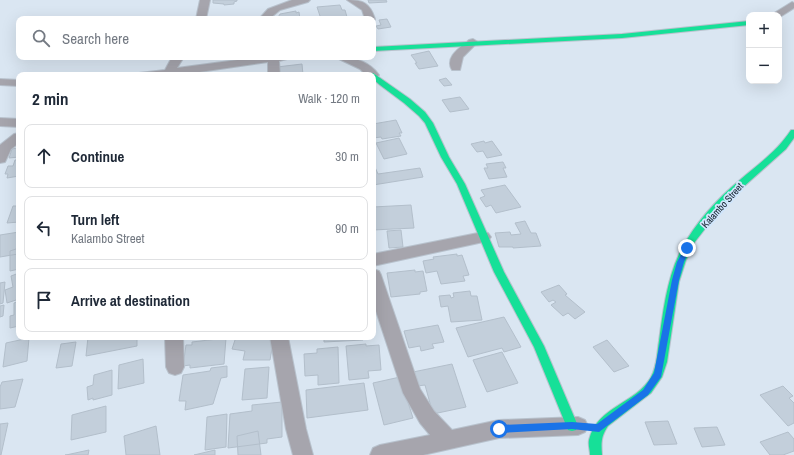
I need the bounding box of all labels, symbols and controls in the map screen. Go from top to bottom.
map controls [746,12,782,84]
button: + [746,12,782,48]
search box [16,16,376,60]
icon: search [30,27,52,49]
text: Search here [62,28,129,49]
button: − [746,48,782,84]
text: 2 min [32,87,68,110]
text: Walk · 120 m [298,90,360,107]
icon: ahead [33,145,55,167]
text: Continue [71,146,124,167]
text: 30 m [335,148,359,165]
street label: Kalambo Street [699,179,747,231]
text: Turn left [71,209,119,230]
icon: left [33,217,55,239]
text: 90 m [335,220,359,237]
text: Kalambo Street [71,230,144,247]
route end [678,239,696,257]
icon: arrive [33,289,55,311]
text: Arrive at destination [71,290,190,311]
route start [490,420,508,438]

